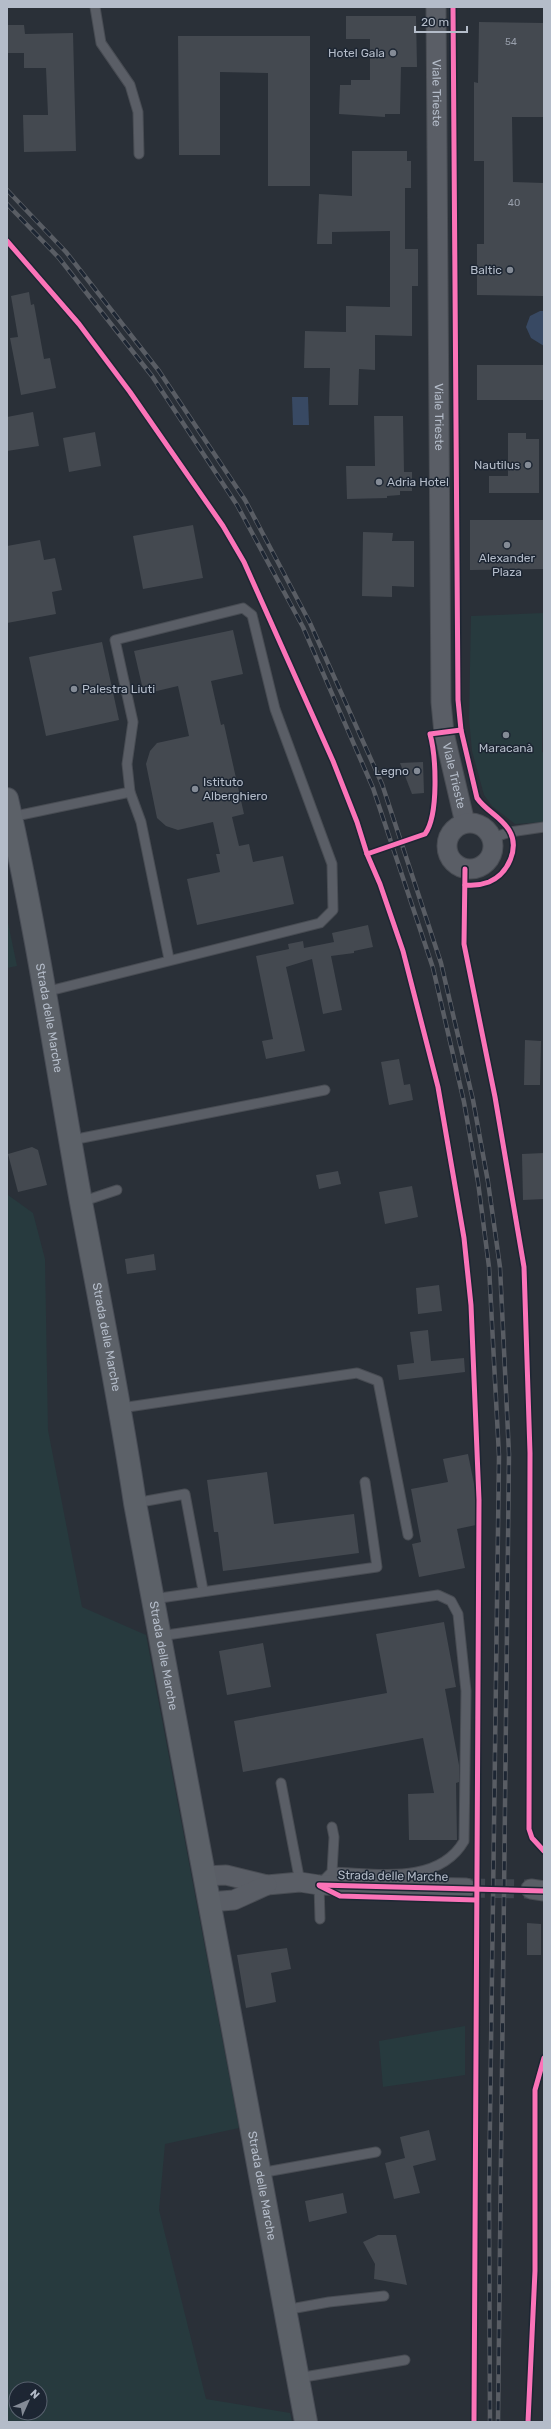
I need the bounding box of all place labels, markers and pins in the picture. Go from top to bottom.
place label: Hotel Gala [328,46,385,60]
marker: Hotel Gala [388,48,398,58]
place label: Baltic [470,263,502,277]
marker: Baltic [505,265,515,275]
place label: Nautilus [474,458,520,472]
marker: Nautilus [523,460,533,470]
place label: Adria Hotel [387,475,449,489]
marker: Adria Hotel [374,477,384,487]
marker: Alexander Plaza [502,540,512,550]
place label: Alexander Plaza [479,551,536,579]
place label: Palestra Liuti [82,682,155,696]
marker: Palestra Liuti [69,684,79,694]
marker: Maracanà [501,730,511,740]
place label: Maracanà [479,741,533,755]
place label: Legno [374,764,409,778]
marker: Legno [412,766,422,776]
place label: Istituto Alberghiero [203,775,268,803]
marker: Istituto Alberghiero [190,784,200,794]

